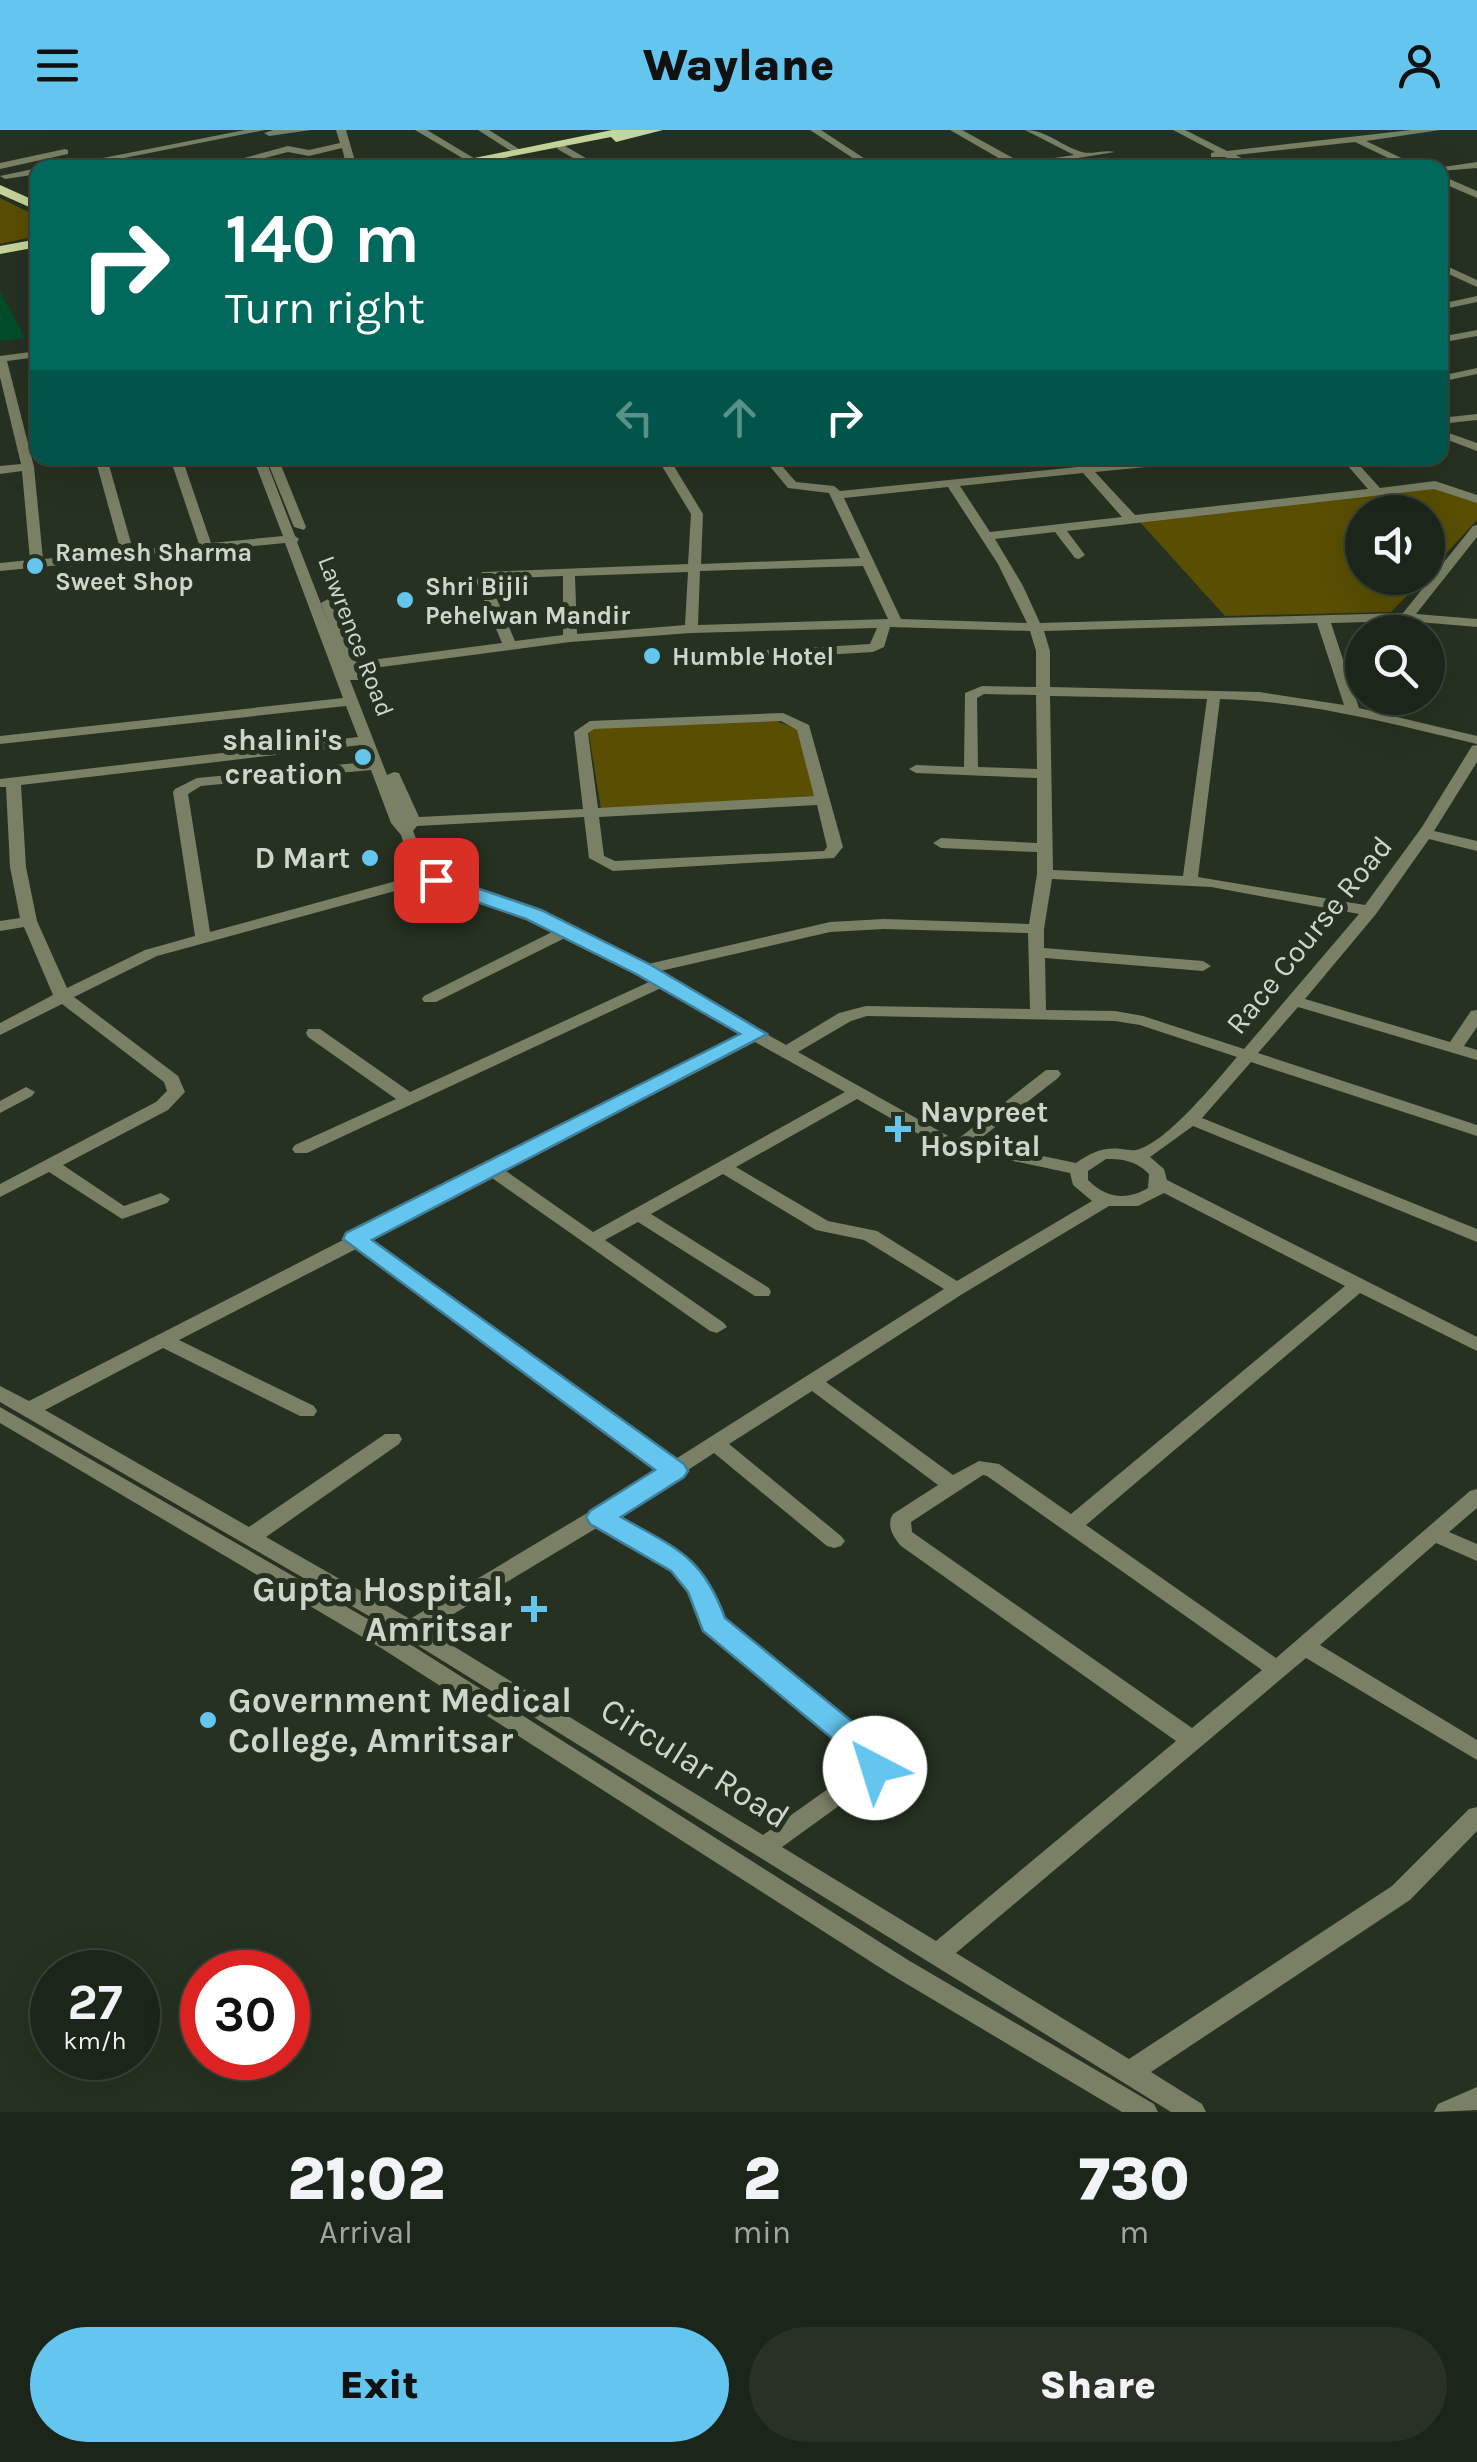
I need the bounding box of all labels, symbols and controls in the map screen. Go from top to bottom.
icon: menu [30,38,85,93]
icon: person [1392,38,1447,93]
text: Waylane [643,39,834,91]
text: 140 m [225,198,420,280]
icon: right [60,200,190,330]
text: Turn right [225,282,425,334]
icon: left [607,390,662,445]
icon: ahead [712,390,767,445]
icon: right [817,390,872,445]
map controls [1345,495,1445,715]
button: sound [1345,495,1445,595]
place label: Ramesh Sharma Sweet Shop [55,538,252,596]
street label: Lawrence Road [312,552,400,720]
marker: Ramesh Sharma Sweet Shop [24,555,46,577]
place label: Shri Bijli Pehelwan Mandir [425,572,630,630]
marker: Shri Bijli Pehelwan Mandir [394,589,416,611]
button: search [1345,615,1445,715]
place label: Humble Hotel [672,642,834,671]
marker: Humble Hotel [641,645,663,667]
place label: shalini's creation [222,722,343,792]
marker: shalini's creation [352,746,374,768]
street label: Race Course Road [1218,829,1400,1041]
pin [394,838,479,923]
place label: D Mart [254,840,350,876]
marker: D Mart [359,847,381,869]
icon: arrive [409,853,464,908]
place label: Navpreet Hospital [920,1094,1049,1164]
marker: Navpreet Hospital [885,1116,911,1142]
place label: Gupta Hospital, Amritsar [252,1569,512,1650]
marker: Gupta Hospital, Amritsar [521,1596,547,1622]
place label: Government Medical College, Amritsar [228,1680,572,1762]
street label: Circular Road [593,1689,797,1837]
marker: Government Medical College, Amritsar [197,1709,219,1731]
position arrow [823,1716,927,1820]
speed limit sign: 30 [180,1950,310,2080]
text: 27 [67,1973,123,2032]
text: km/h [63,2026,127,2055]
text: 21:02 [287,2144,445,2214]
text: 2 [743,2144,781,2214]
text: 730 [1078,2144,1190,2214]
text: Arrival [319,2214,413,2251]
text: min [732,2214,791,2251]
text: m [1119,2214,1149,2251]
button: Exit [30,2327,729,2442]
button: Share [749,2327,1447,2442]

